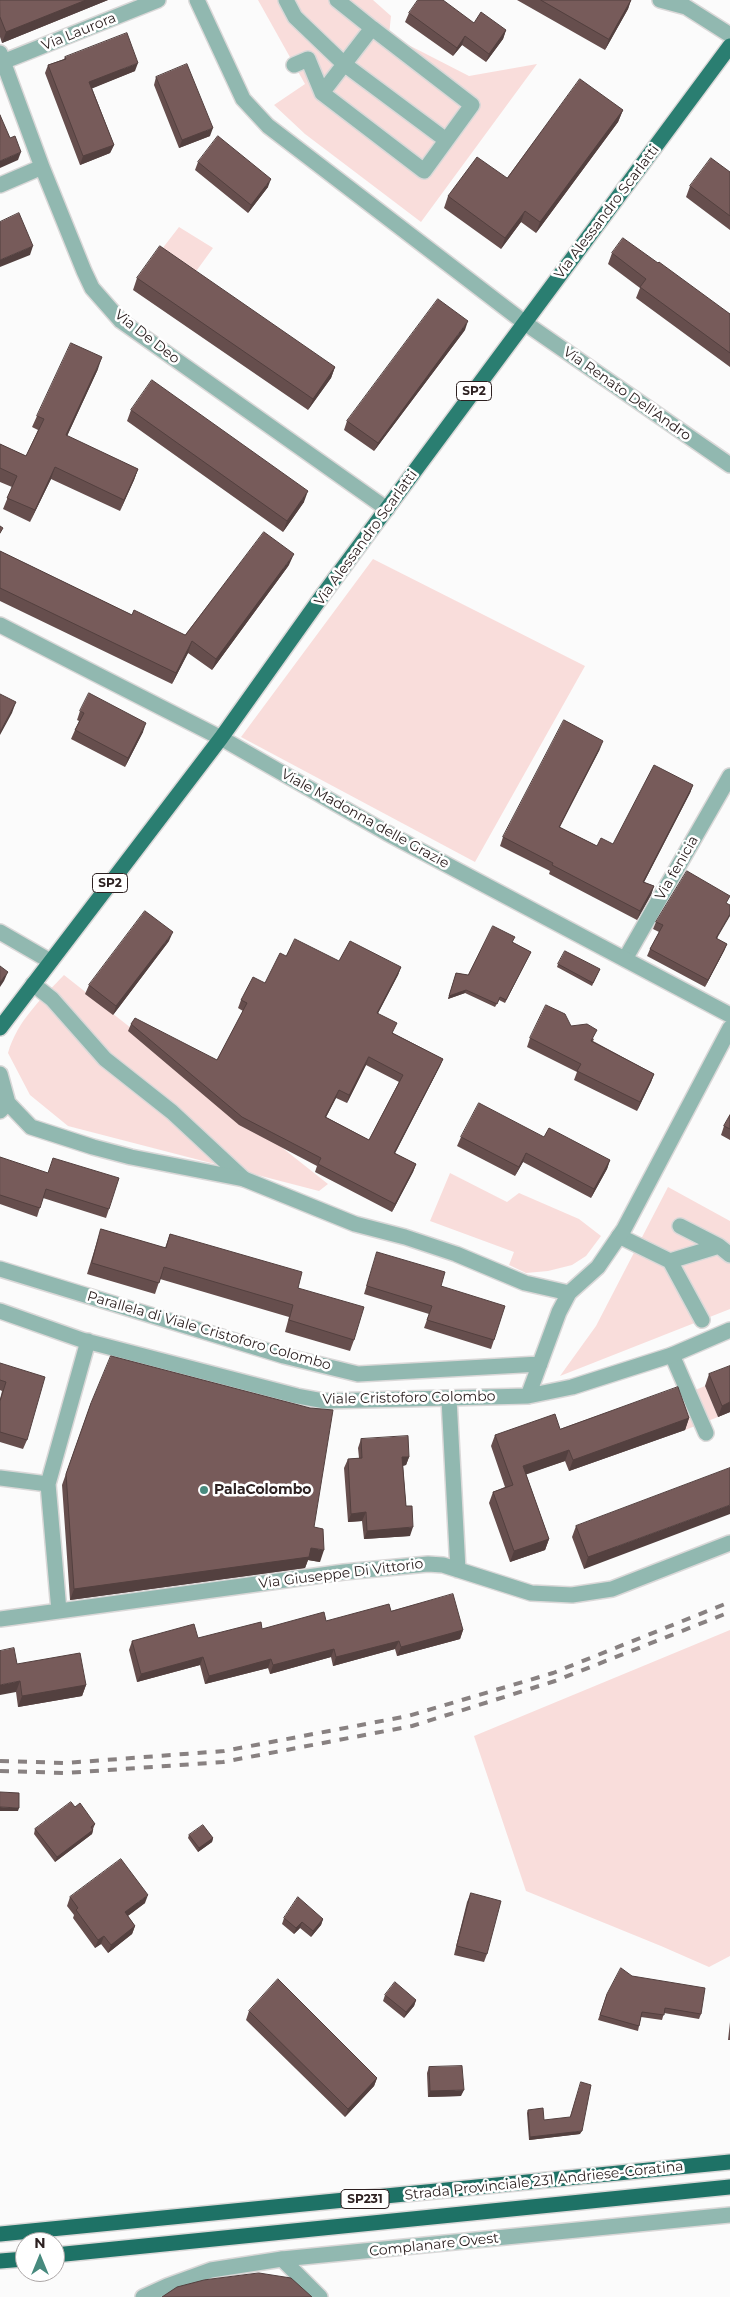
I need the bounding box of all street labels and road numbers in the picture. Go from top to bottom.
street label: Via Laurora [39,9,119,55]
street label: Via Alessandro Scarlatti [551,142,663,282]
street label: Via De Deo [111,306,183,368]
street label: Via Renato Dell'Andro [560,343,694,445]
road number: SP2 [456,382,492,401]
street label: Via Alessandro Scarlatti [311,467,421,609]
street label: Viale Madonna delle Grazie [278,766,452,872]
street label: Via fenicia [652,833,702,903]
road number: SP2 [92,874,128,892]
street label: Parallela di Viale Cristoforo Colombo [85,1288,333,1374]
street label: Viale Cristoforo Colombo [322,1388,496,1408]
street label: Via Giuseppe Di Vittorio [258,1556,424,1592]
street label: Strada Provinciale 231 Andriese-Coratina [404,2158,684,2204]
road number: SP231 [341,2190,389,2208]
street label: Complanare Ovest [368,2230,500,2260]

